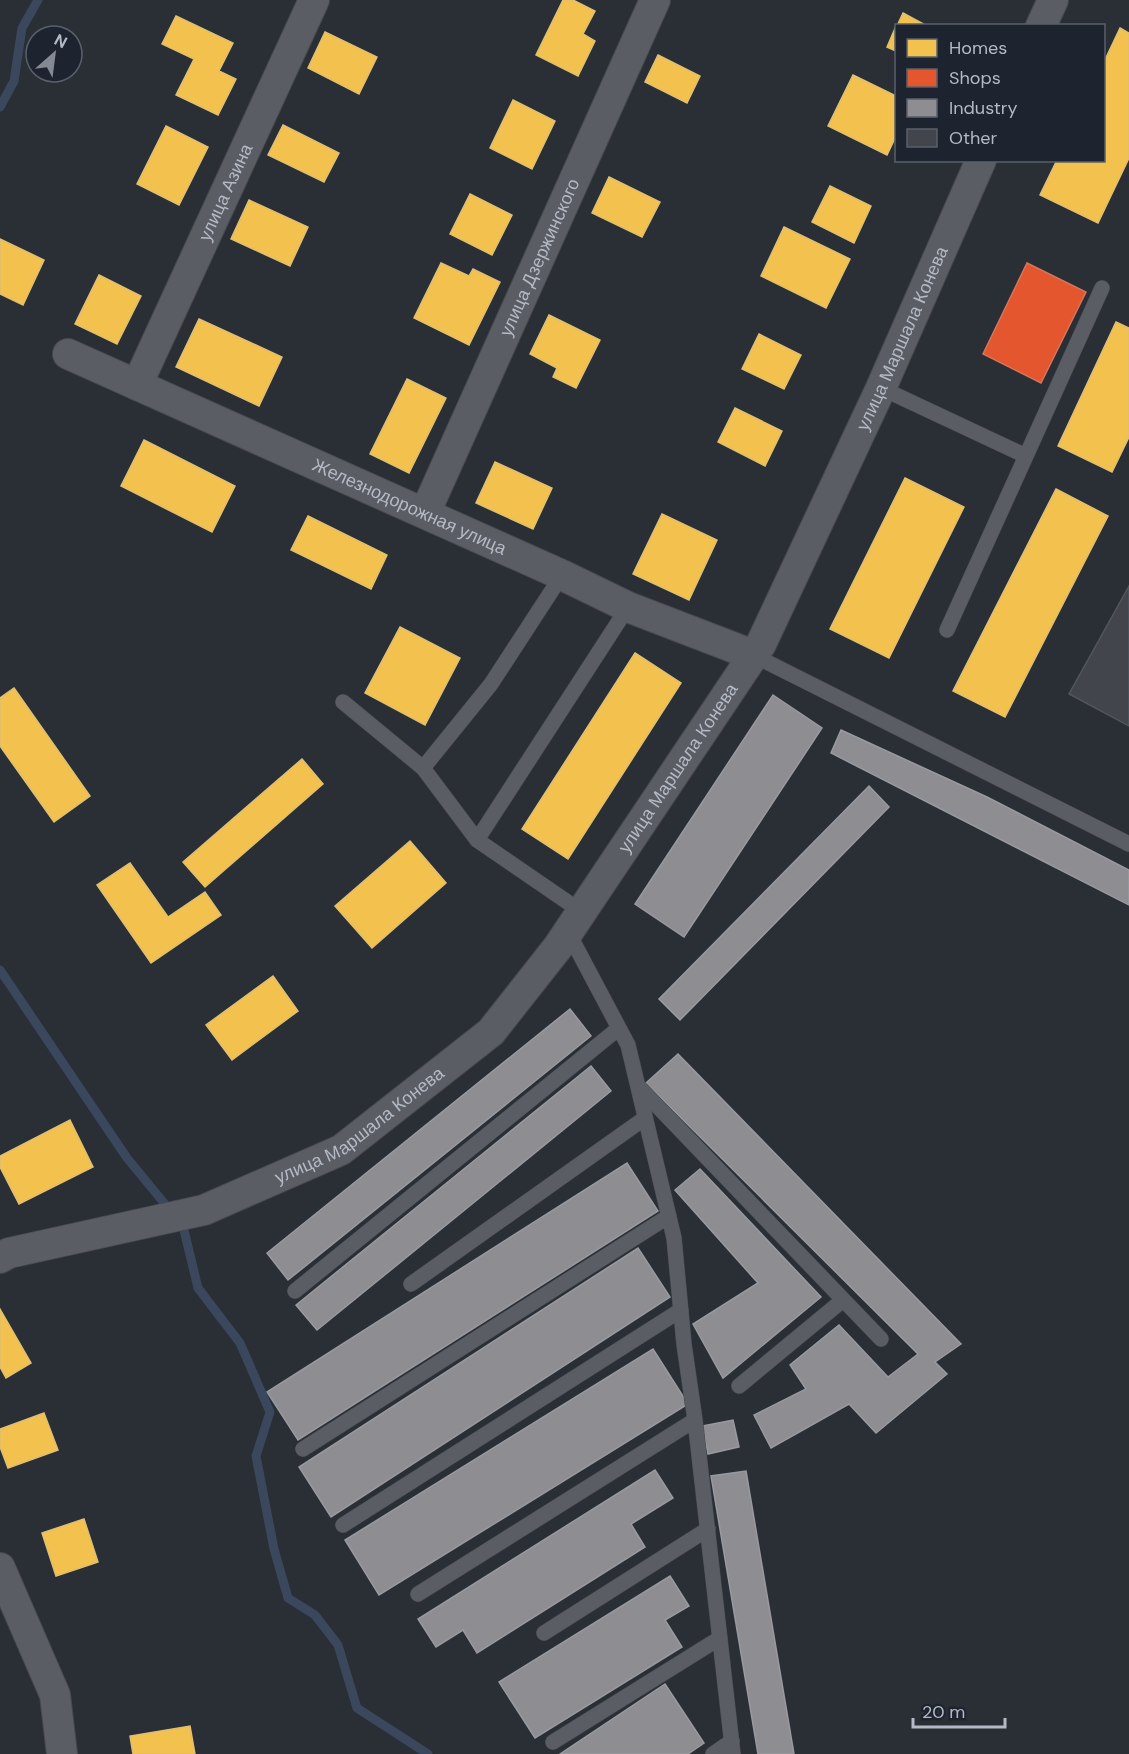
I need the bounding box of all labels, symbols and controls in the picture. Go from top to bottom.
north arrow [24,24,84,84]
legend [895,24,1105,162]
text: N [51,29,71,53]
text: Homes [949,36,1007,60]
text: Shops [949,66,1001,90]
text: Industry [949,96,1018,120]
text: Other [949,126,998,150]
street label: улица Азина [193,139,259,245]
street label: улица Дзержинского [494,175,585,340]
street label: улица Маршала Конева [851,242,954,434]
street label: Железнодорожная улица [309,453,511,561]
street label: улица Маршала Конева [612,678,744,858]
street label: улица Маршала Конева [271,1061,450,1190]
scale bar [913,1691,1004,1729]
text: 20 m [922,1700,965,1724]

